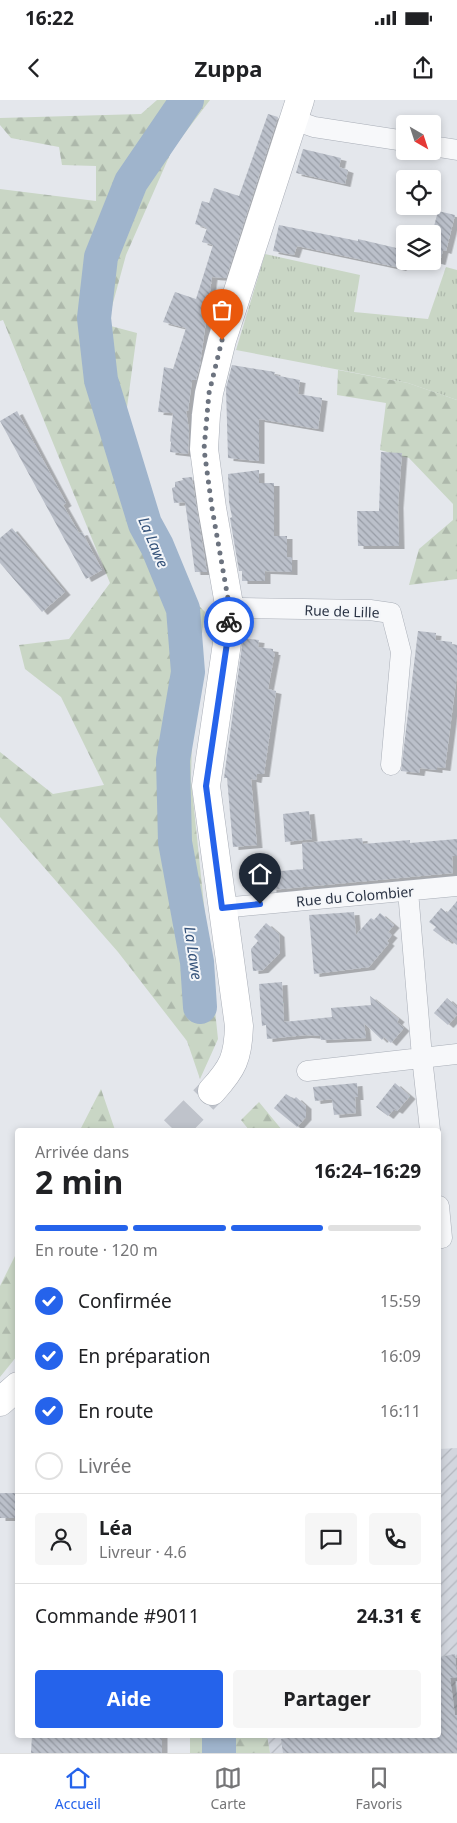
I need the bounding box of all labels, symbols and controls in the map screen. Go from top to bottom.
text: 16:22 [25,5,74,31]
text: Zuppa [194,53,263,83]
icon: back [20,54,48,82]
icon: share [409,54,437,82]
north arrow [396,115,441,160]
map controls [396,115,441,270]
button: locate [396,170,441,215]
button: layers [396,225,441,270]
pin [201,289,243,340]
icon: bag [208,296,236,324]
water label: La Lawe [134,513,174,571]
courier [204,597,254,647]
street label: Rue de Lille [304,600,380,622]
icon: bike [215,608,243,636]
pin [239,853,281,904]
icon: home [246,860,274,888]
street label: Rue du Colombier [295,881,415,911]
water label: La Lawe [180,925,208,981]
text: Arrivée dans [35,1141,129,1163]
text: 16:24–16:29 [314,1158,421,1184]
text: 2 min [35,1160,123,1203]
text: En route · 120 m [35,1239,158,1261]
icon: check [35,1287,63,1315]
text: Confirmée [78,1288,172,1314]
text: 15:59 [380,1290,421,1312]
icon: check [35,1342,63,1370]
text: En préparation [78,1343,211,1369]
text: 16:09 [380,1345,421,1367]
icon: check [35,1397,63,1425]
text: En route [78,1398,154,1424]
text: 16:11 [380,1400,421,1422]
text: Livrée [78,1453,131,1479]
button: person [35,1513,87,1565]
button: chat [305,1513,357,1565]
button: phone [369,1513,421,1565]
text: Léa [99,1515,132,1541]
text: Livreur · 4.6 [99,1541,187,1563]
text: Commande #9011 [35,1603,200,1629]
text: 24.31 € [356,1603,421,1629]
button: Aide [35,1670,223,1728]
button: Partager [233,1670,421,1728]
tab: Accueil [55,1764,101,1813]
tab: Carte [210,1764,246,1813]
tab: Favoris [355,1764,402,1813]

